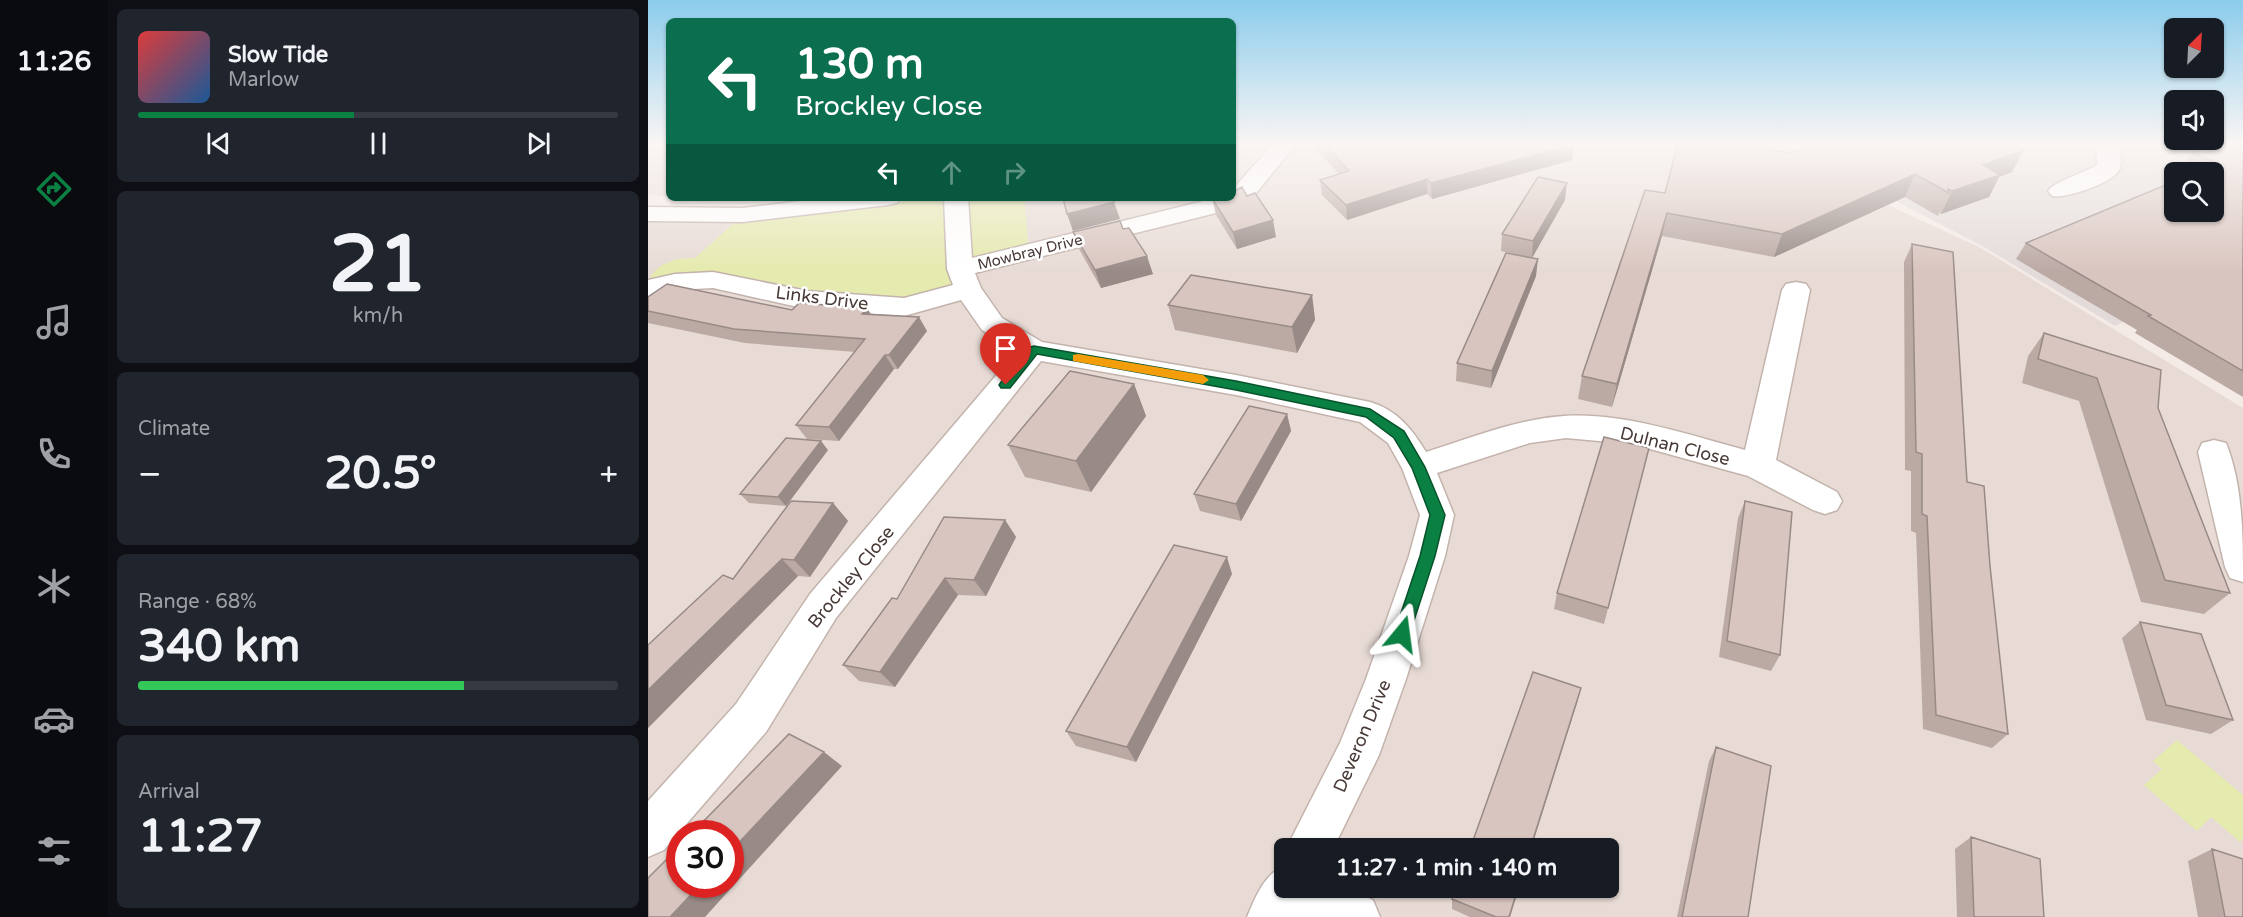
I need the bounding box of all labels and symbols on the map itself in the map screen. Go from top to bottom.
north arrow [2164,18,2224,78]
street label: Mowbray Drive [976,230,1084,274]
street label: Links Drive [774,281,870,315]
pin [980,323,1031,385]
street label: Dulnan Close [1618,422,1732,470]
street label: Brockley Close [803,521,899,633]
position arrow [1370,602,1434,666]
street label: Deveron Drive [1328,676,1396,796]
speed limit sign: 30 [666,820,744,898]

